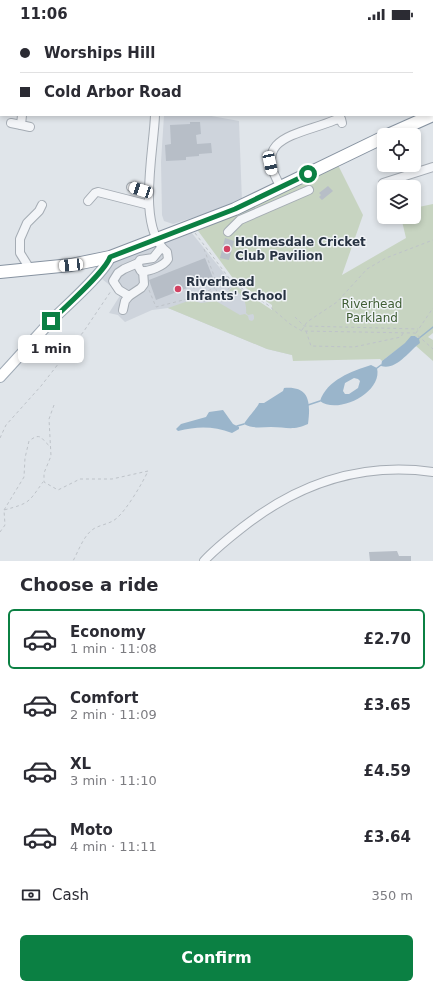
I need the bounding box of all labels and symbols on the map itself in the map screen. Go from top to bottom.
car [262,150,278,176]
route start [299,165,317,183]
car [128,181,154,199]
place label: Holmesdale Cricket Club Pavilion [235,235,366,263]
marker: Holmesdale Cricket Club Pavilion [222,244,232,254]
car [59,258,83,272]
place label: Riverhead Infants' School [186,275,287,303]
marker: Riverhead Infants' School [173,284,183,294]
park label: Riverhead Parkland [342,297,402,325]
route end [42,312,60,330]
callout: 1 min [18,335,84,363]

